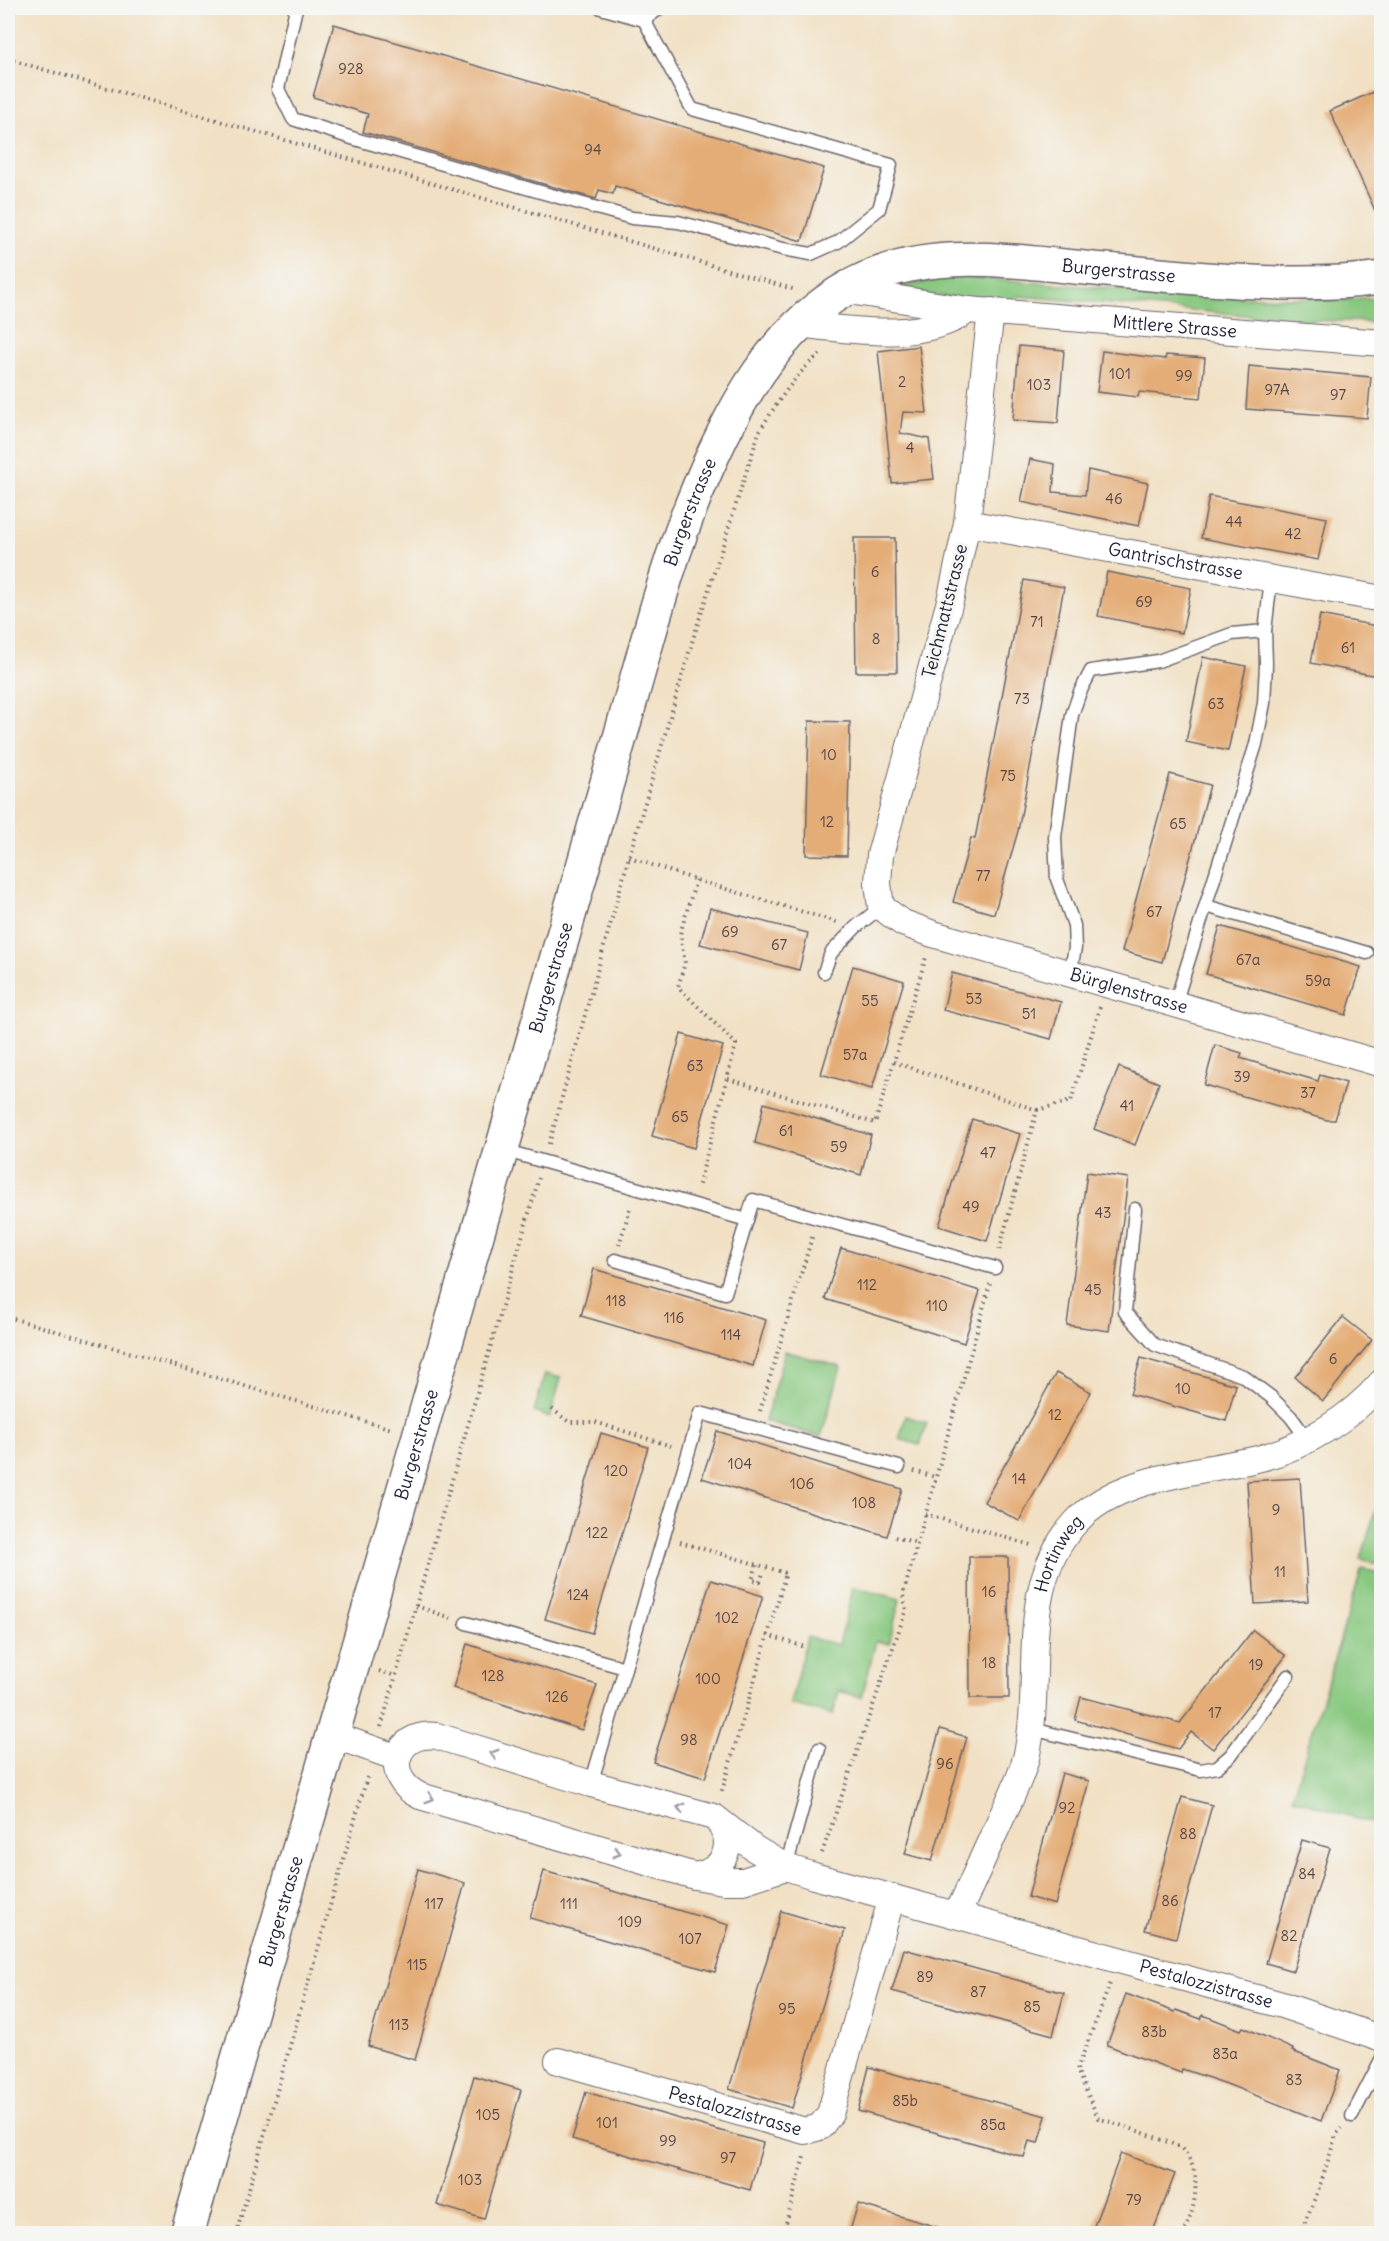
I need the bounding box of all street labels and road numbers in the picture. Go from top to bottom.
street label: Burgerstrasse [1061,254,1177,287]
street label: Mittlere Strasse [1112,310,1238,342]
street label: Burgerstrasse [658,454,721,569]
street label: Gantrischstrasse [1106,537,1245,584]
street label: Teichmattstrasse [917,541,972,680]
street label: Burgerstrasse [524,919,577,1036]
street label: Bürglenstrasse [1067,962,1191,1018]
street label: Burgerstrasse [389,1386,443,1503]
street label: Hortinweg [1029,1510,1088,1595]
street label: Burgerstrasse [254,1853,308,1969]
street label: Pestalozzistrasse [1137,1954,1276,2013]
street label: Pestalozzistrasse [666,2081,804,2141]

